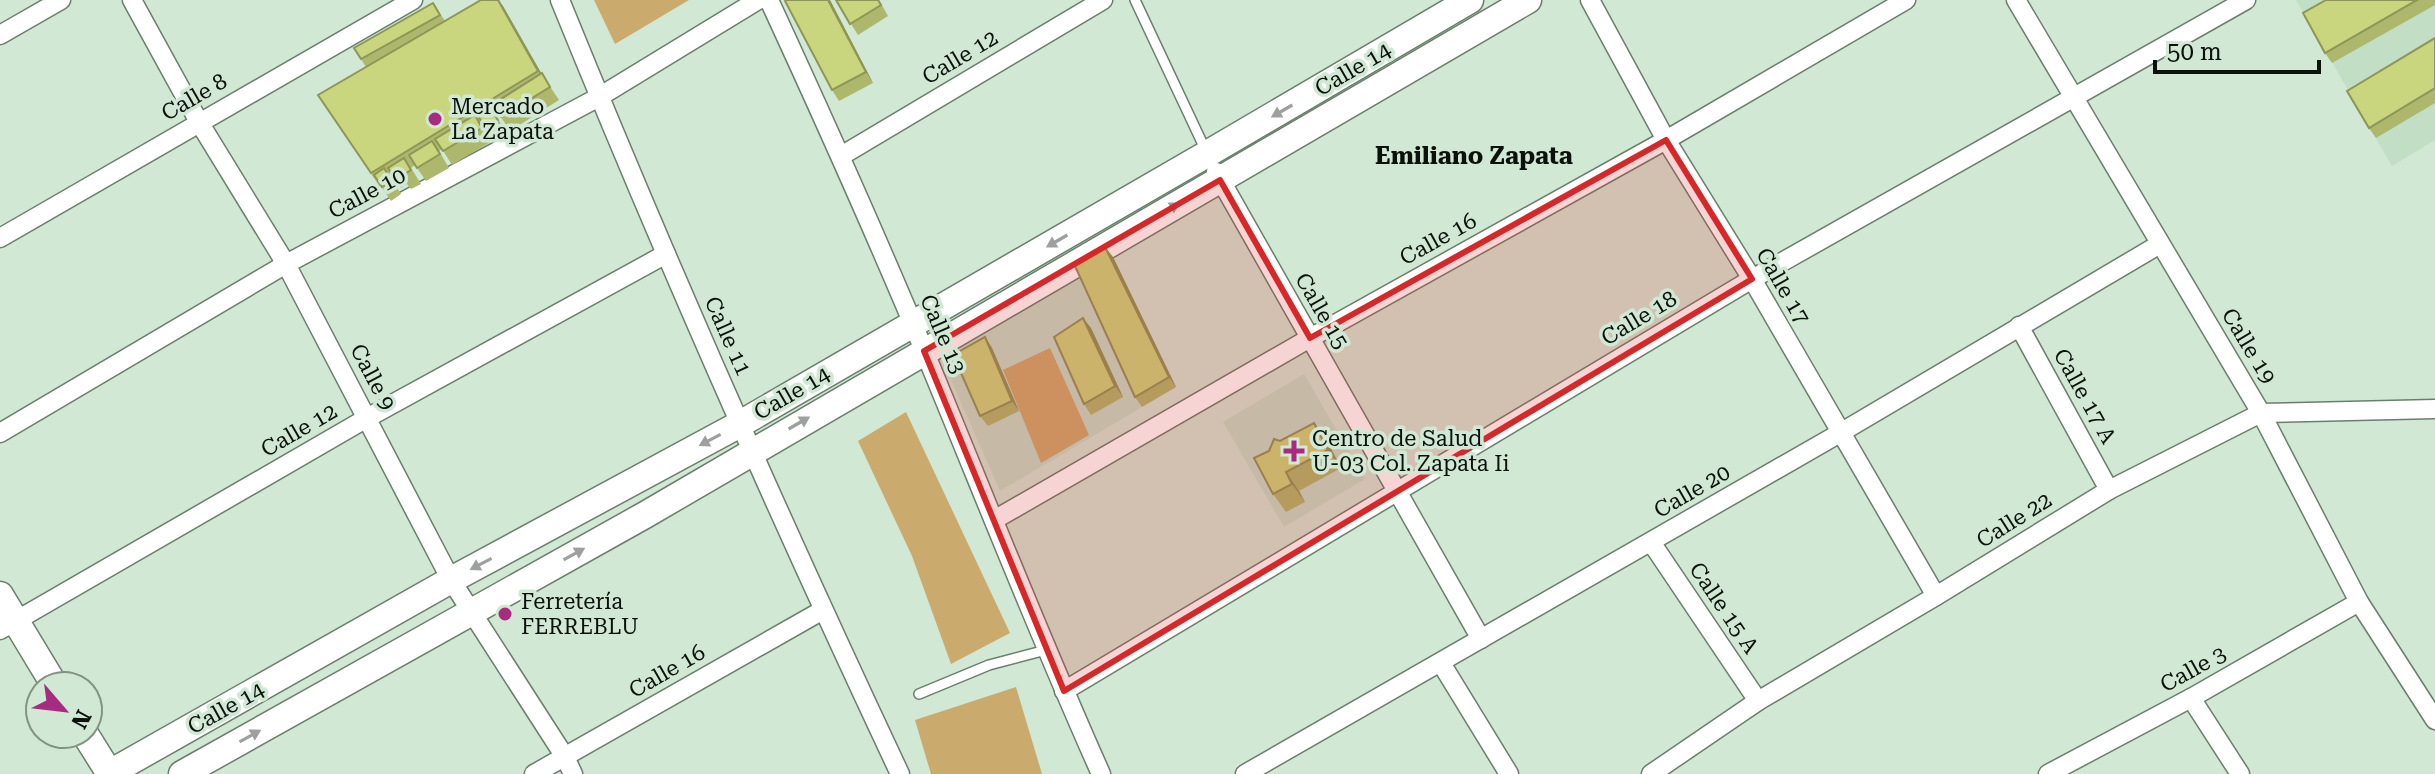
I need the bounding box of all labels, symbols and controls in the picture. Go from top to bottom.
scale bar [2155,24,2319,74]
street label: Calle 12 [918,25,1002,89]
street label: Calle 14 [1311,37,1396,101]
text: 50 m [2167,38,2222,66]
street label: Calle 8 [157,68,231,126]
place label: Mercado La Zapata [451,94,554,144]
one-way arrow [1271,104,1293,118]
marker: Mercado La Zapata [426,110,444,128]
district label: Emiliano Zapata [1375,142,1573,170]
street label: Calle 10 [324,162,410,224]
one-way arrow [1158,202,1180,216]
street label: Calle 16 [1395,208,1481,270]
one-way arrow [1045,234,1068,248]
street label: Calle 17 [1751,244,1815,328]
street label: Calle 15 [1290,269,1354,353]
street label: Calle 18 [1597,286,1681,350]
street label: Calle 13 [915,291,971,377]
street label: Calle 11 [700,293,756,379]
street label: Calle 19 [2217,304,2281,388]
street label: Calle 9 [345,340,401,414]
street label: Calle 17 A [2049,344,2122,448]
street label: Calle 14 [750,361,835,425]
street label: Calle 12 [257,398,341,462]
one-way arrow [788,416,810,430]
place label: Centro de Salud U-03 Col. Zapata Ii [1312,426,1510,476]
one-way arrow [699,433,721,447]
marker: Centro de Salud U-03 Col. Zapata Ii [1283,440,1305,462]
street label: Calle 20 [1650,459,1734,523]
street label: Calle 22 [1972,487,2056,553]
one-way arrow [563,547,585,561]
one-way arrow [470,557,493,571]
street label: Calle 15 A [1684,558,1764,659]
place label: Ferretería FERREBLU [521,589,639,639]
marker: Ferretería FERREBLU [496,605,514,623]
street label: Calle 16 [625,639,709,703]
street label: Calle 3 [2156,641,2230,697]
north arrow [24,670,104,750]
street label: Calle 14 [183,676,269,739]
text: N [66,706,96,733]
one-way arrow [238,729,261,743]

